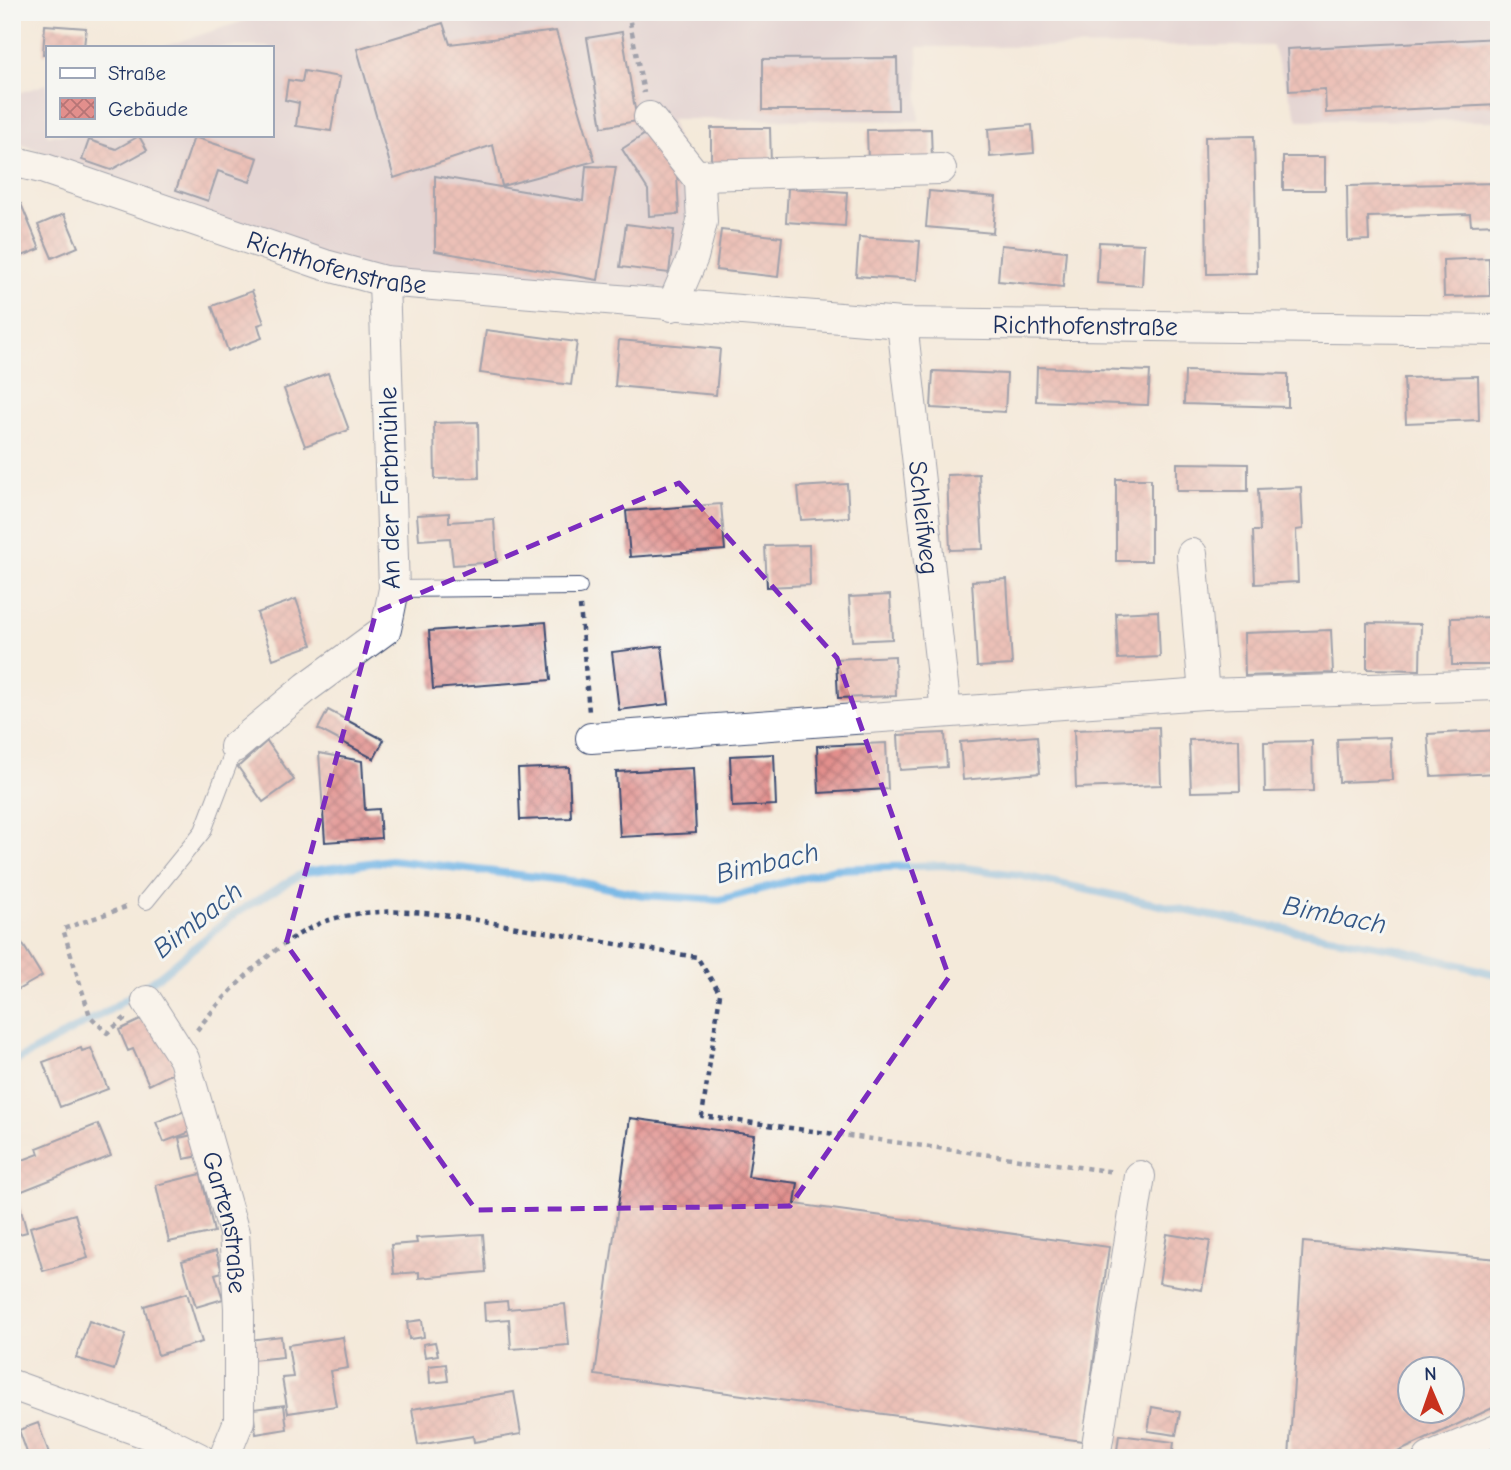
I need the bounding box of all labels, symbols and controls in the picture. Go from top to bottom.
legend [46,46,273,136]
text: Straße [108,61,166,85]
text: Gebäude [108,97,188,121]
street label: Richthofenstraße [243,225,428,300]
street label: Richthofenstraße [992,310,1178,342]
street label: An der Farbmühle [373,386,407,590]
street label: Schleifweg [902,459,944,577]
water label: Bimbach [713,836,822,890]
water label: Bimbach [146,875,249,965]
water label: Bimbach [1280,889,1389,941]
street label: Gartenstraße [195,1148,252,1294]
north arrow [1396,1354,1466,1424]
text: N [1424,1363,1437,1385]

